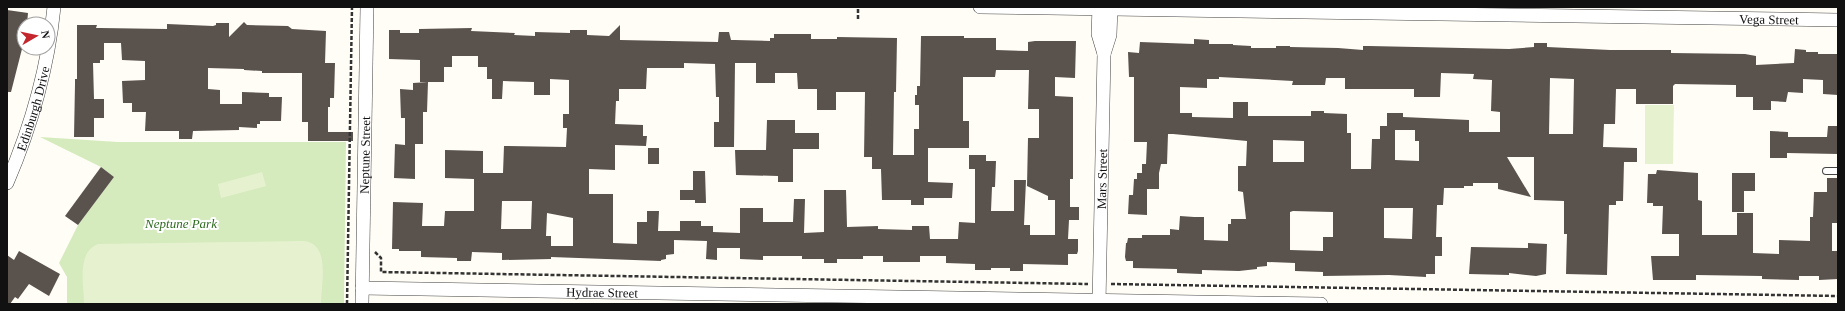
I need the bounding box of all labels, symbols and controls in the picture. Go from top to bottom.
street label: Vega Street [1739,12,1799,27]
north arrow [16,16,56,56]
text: N [39,30,52,39]
street label: Edinburgh Drive [13,65,53,153]
street label: Neptune Street [357,116,373,194]
street label: Mars Street [1094,148,1110,209]
park label: Neptune Park [144,216,217,231]
street label: Hydrae Street [566,284,638,301]

